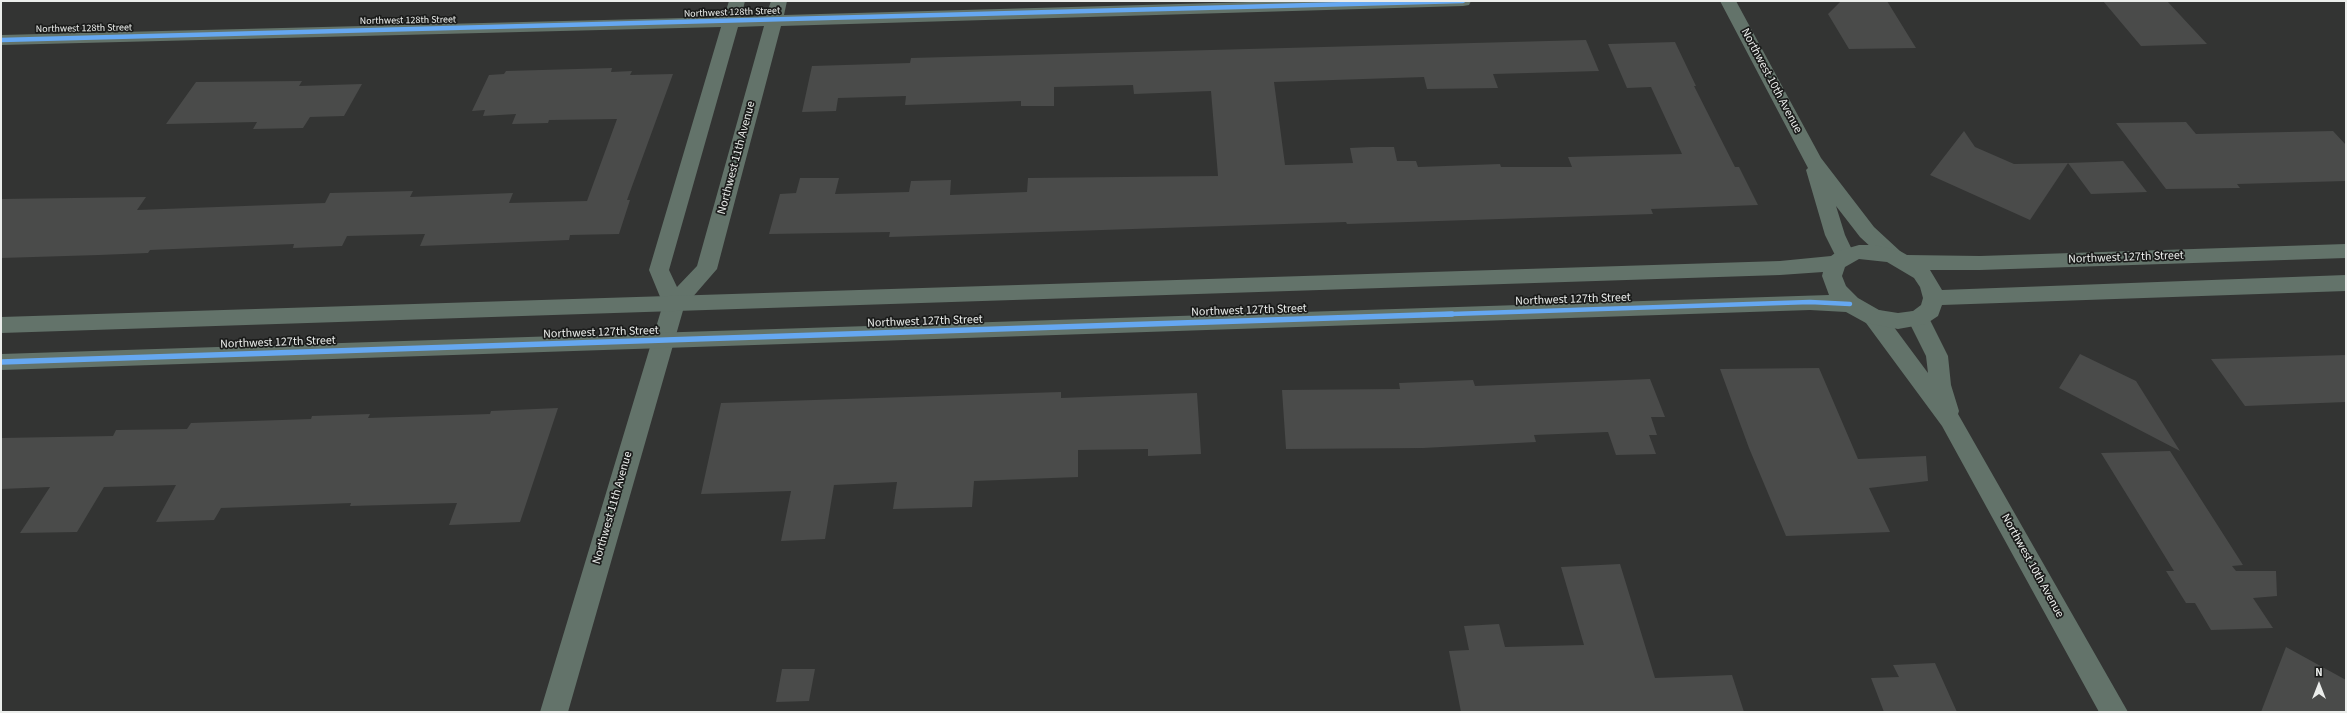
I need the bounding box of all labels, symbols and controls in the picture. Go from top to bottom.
street label: Northwest 128th Street [684,5,780,21]
street label: Northwest 128th Street [360,14,456,28]
street label: Northwest 128th Street [36,22,132,36]
street label: Northwest 10th Avenue [1737,26,1805,136]
street label: Northwest 11th Avenue [715,100,759,216]
street label: Northwest 127th Street [2068,249,2184,267]
street label: Northwest 127th Street [1515,291,1631,309]
street label: Northwest 127th Street [1191,302,1307,320]
street label: Northwest 127th Street [867,313,983,331]
street label: Northwest 127th Street [543,324,659,342]
street label: Northwest 127th Street [220,334,336,352]
street label: Northwest 11th Avenue [590,450,636,566]
street label: Northwest 10th Avenue [1997,511,2067,621]
north arrow [2299,665,2339,705]
text: N [2315,665,2323,680]

